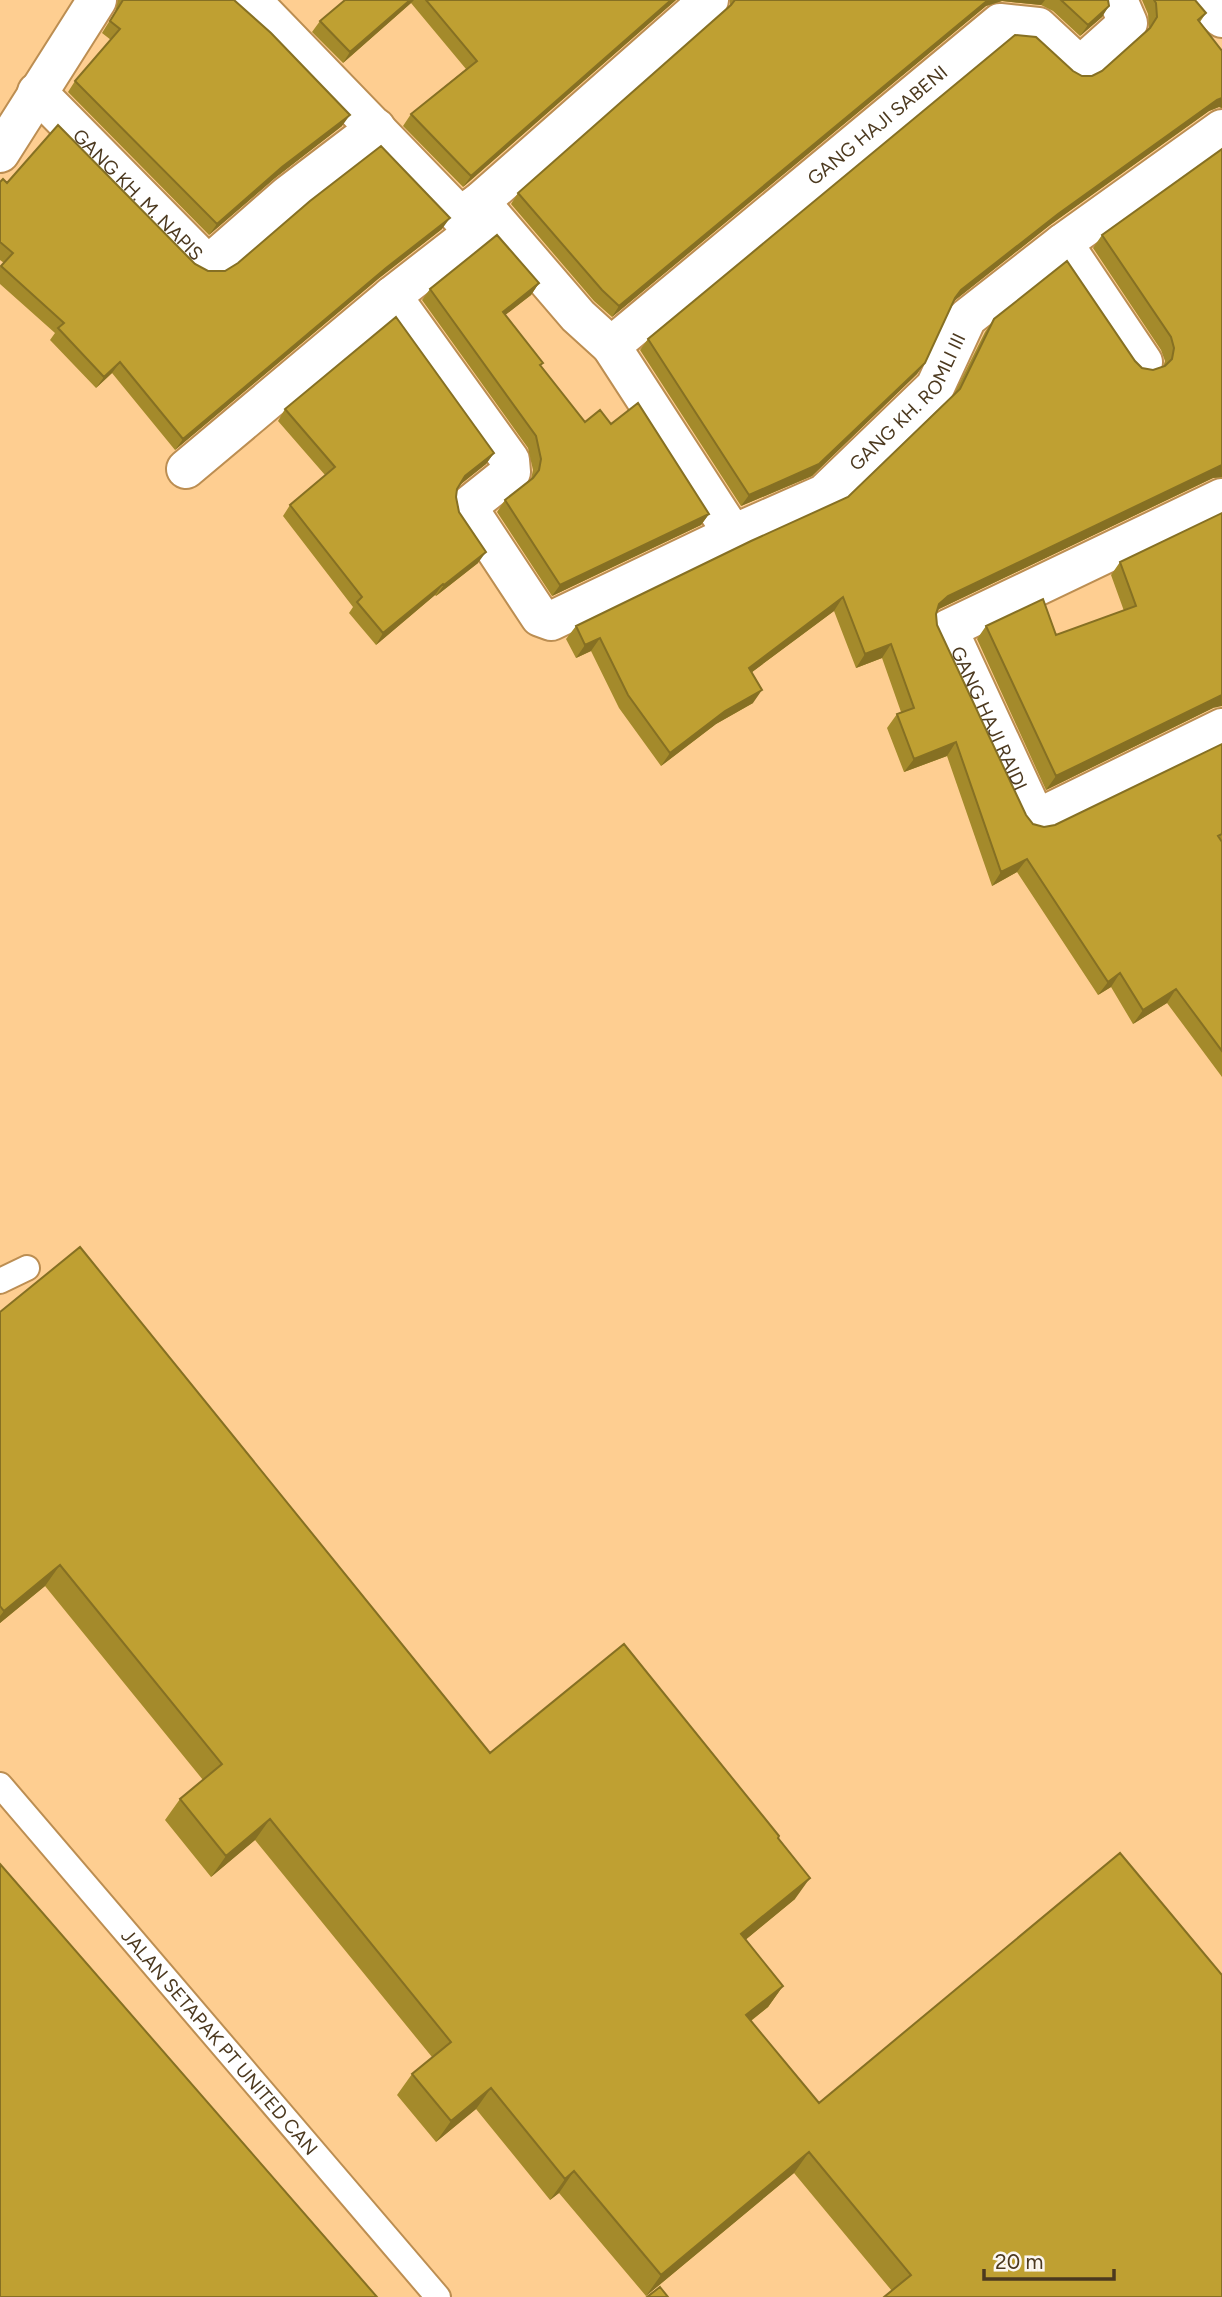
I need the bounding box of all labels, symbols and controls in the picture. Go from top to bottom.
street label: GANG HAJI SABENI [803,61,952,190]
street label: GANG KH. M. NAPIS [68,124,208,265]
street label: GANG KH. ROMLI III [844,329,970,476]
street label: GANG HAJI RAIDI [946,643,1032,794]
street label: JALAN SETAPAK PT UNITED CAN [116,1924,322,2160]
scale bar [984,2238,1114,2282]
text: 20 m [995,2249,1043,2274]

